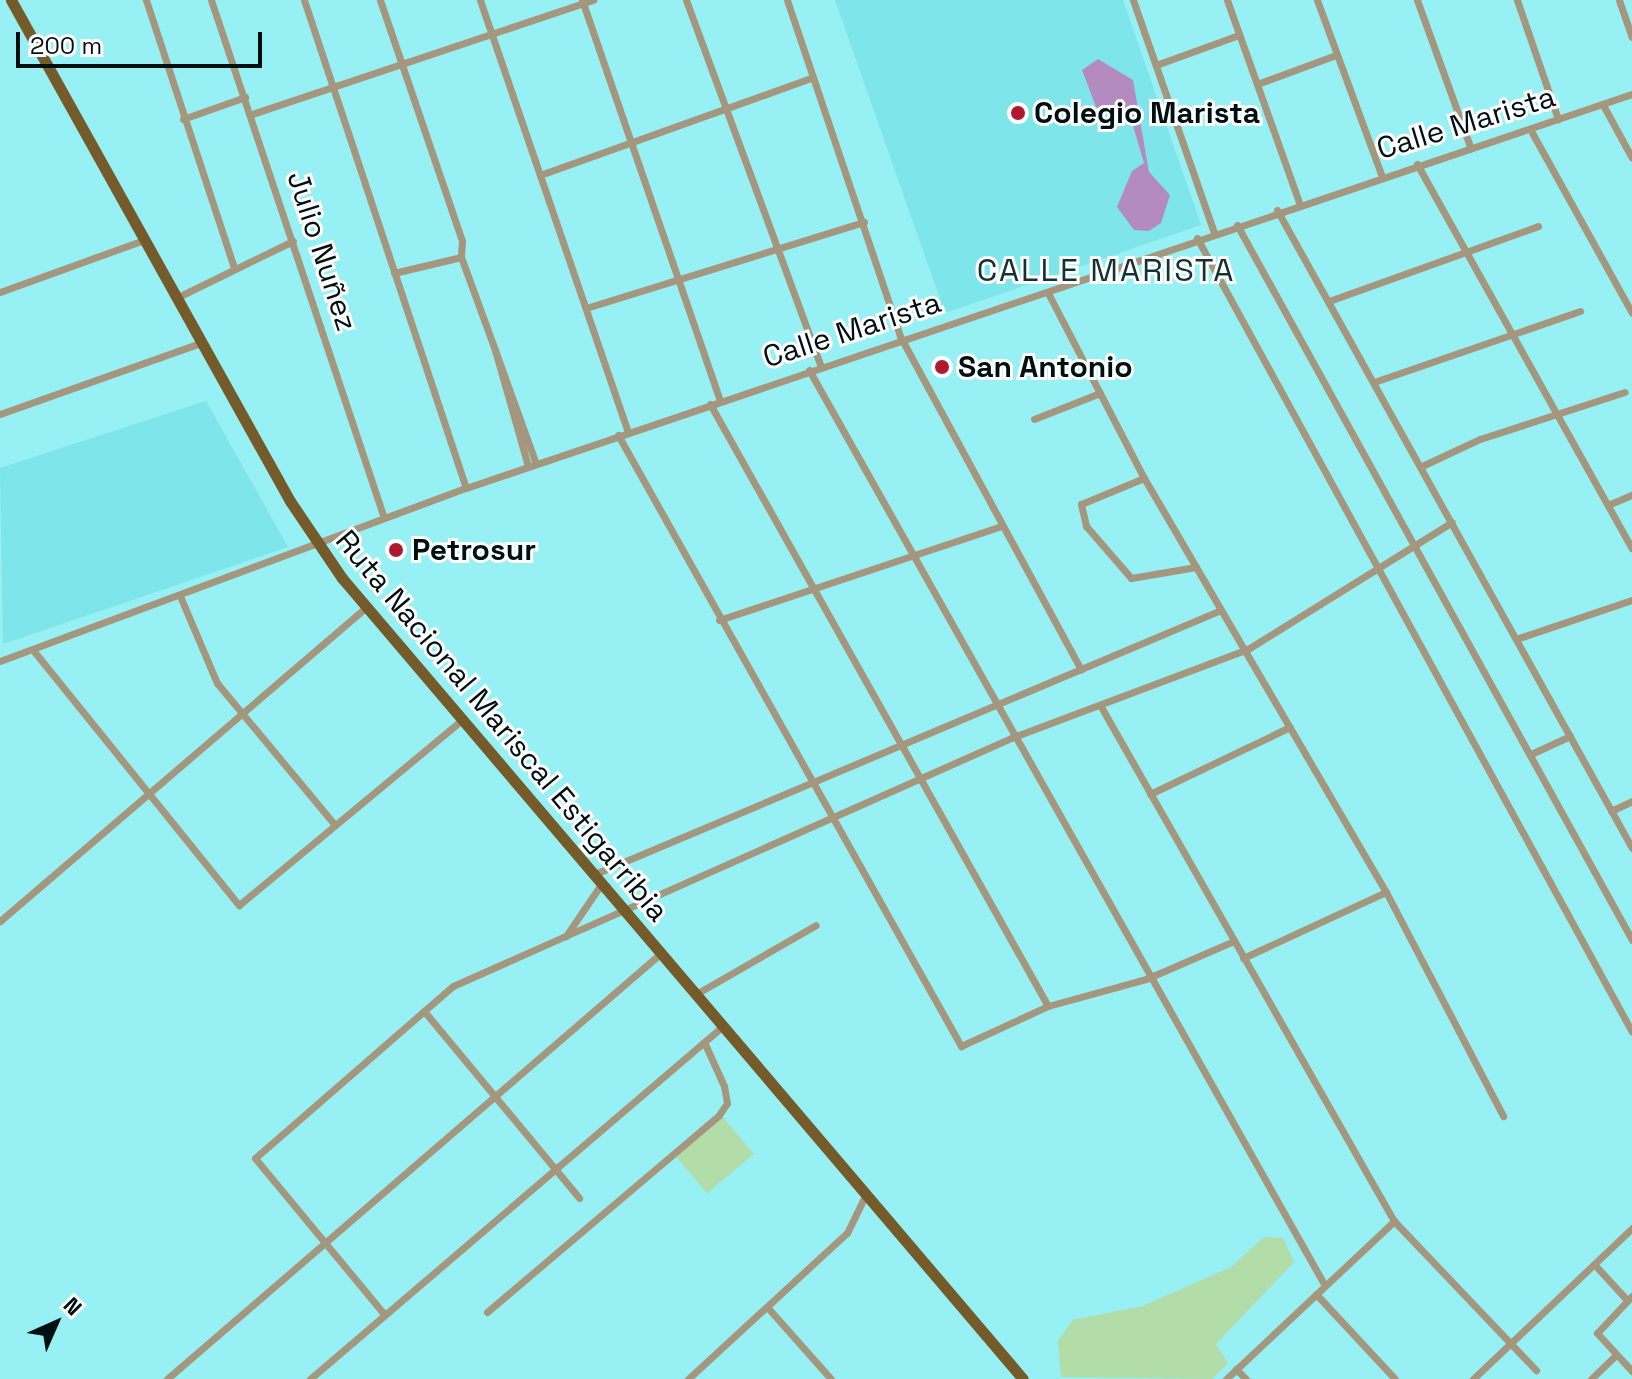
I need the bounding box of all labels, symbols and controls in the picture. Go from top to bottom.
scale bar [20,16,266,66]
text: 200 m [30,30,102,61]
street label: Calle Marista [1372,79,1560,167]
place label: Colegio Marista [1034,95,1260,131]
marker: Colegio Marista [1009,104,1027,122]
street label: Julio Nuñez [279,167,365,335]
district label: CALLE MARISTA [977,251,1235,289]
street label: Calle Marista [758,284,946,376]
place label: San Antonio [958,349,1133,385]
marker: San Antonio [933,358,951,376]
street label: Ruta Nacional Mariscal Estigarribia [328,523,676,929]
place label: Petrosur [412,532,536,568]
marker: Petrosur [387,541,405,559]
north arrow [16,1283,96,1363]
text: N [58,1291,88,1321]

